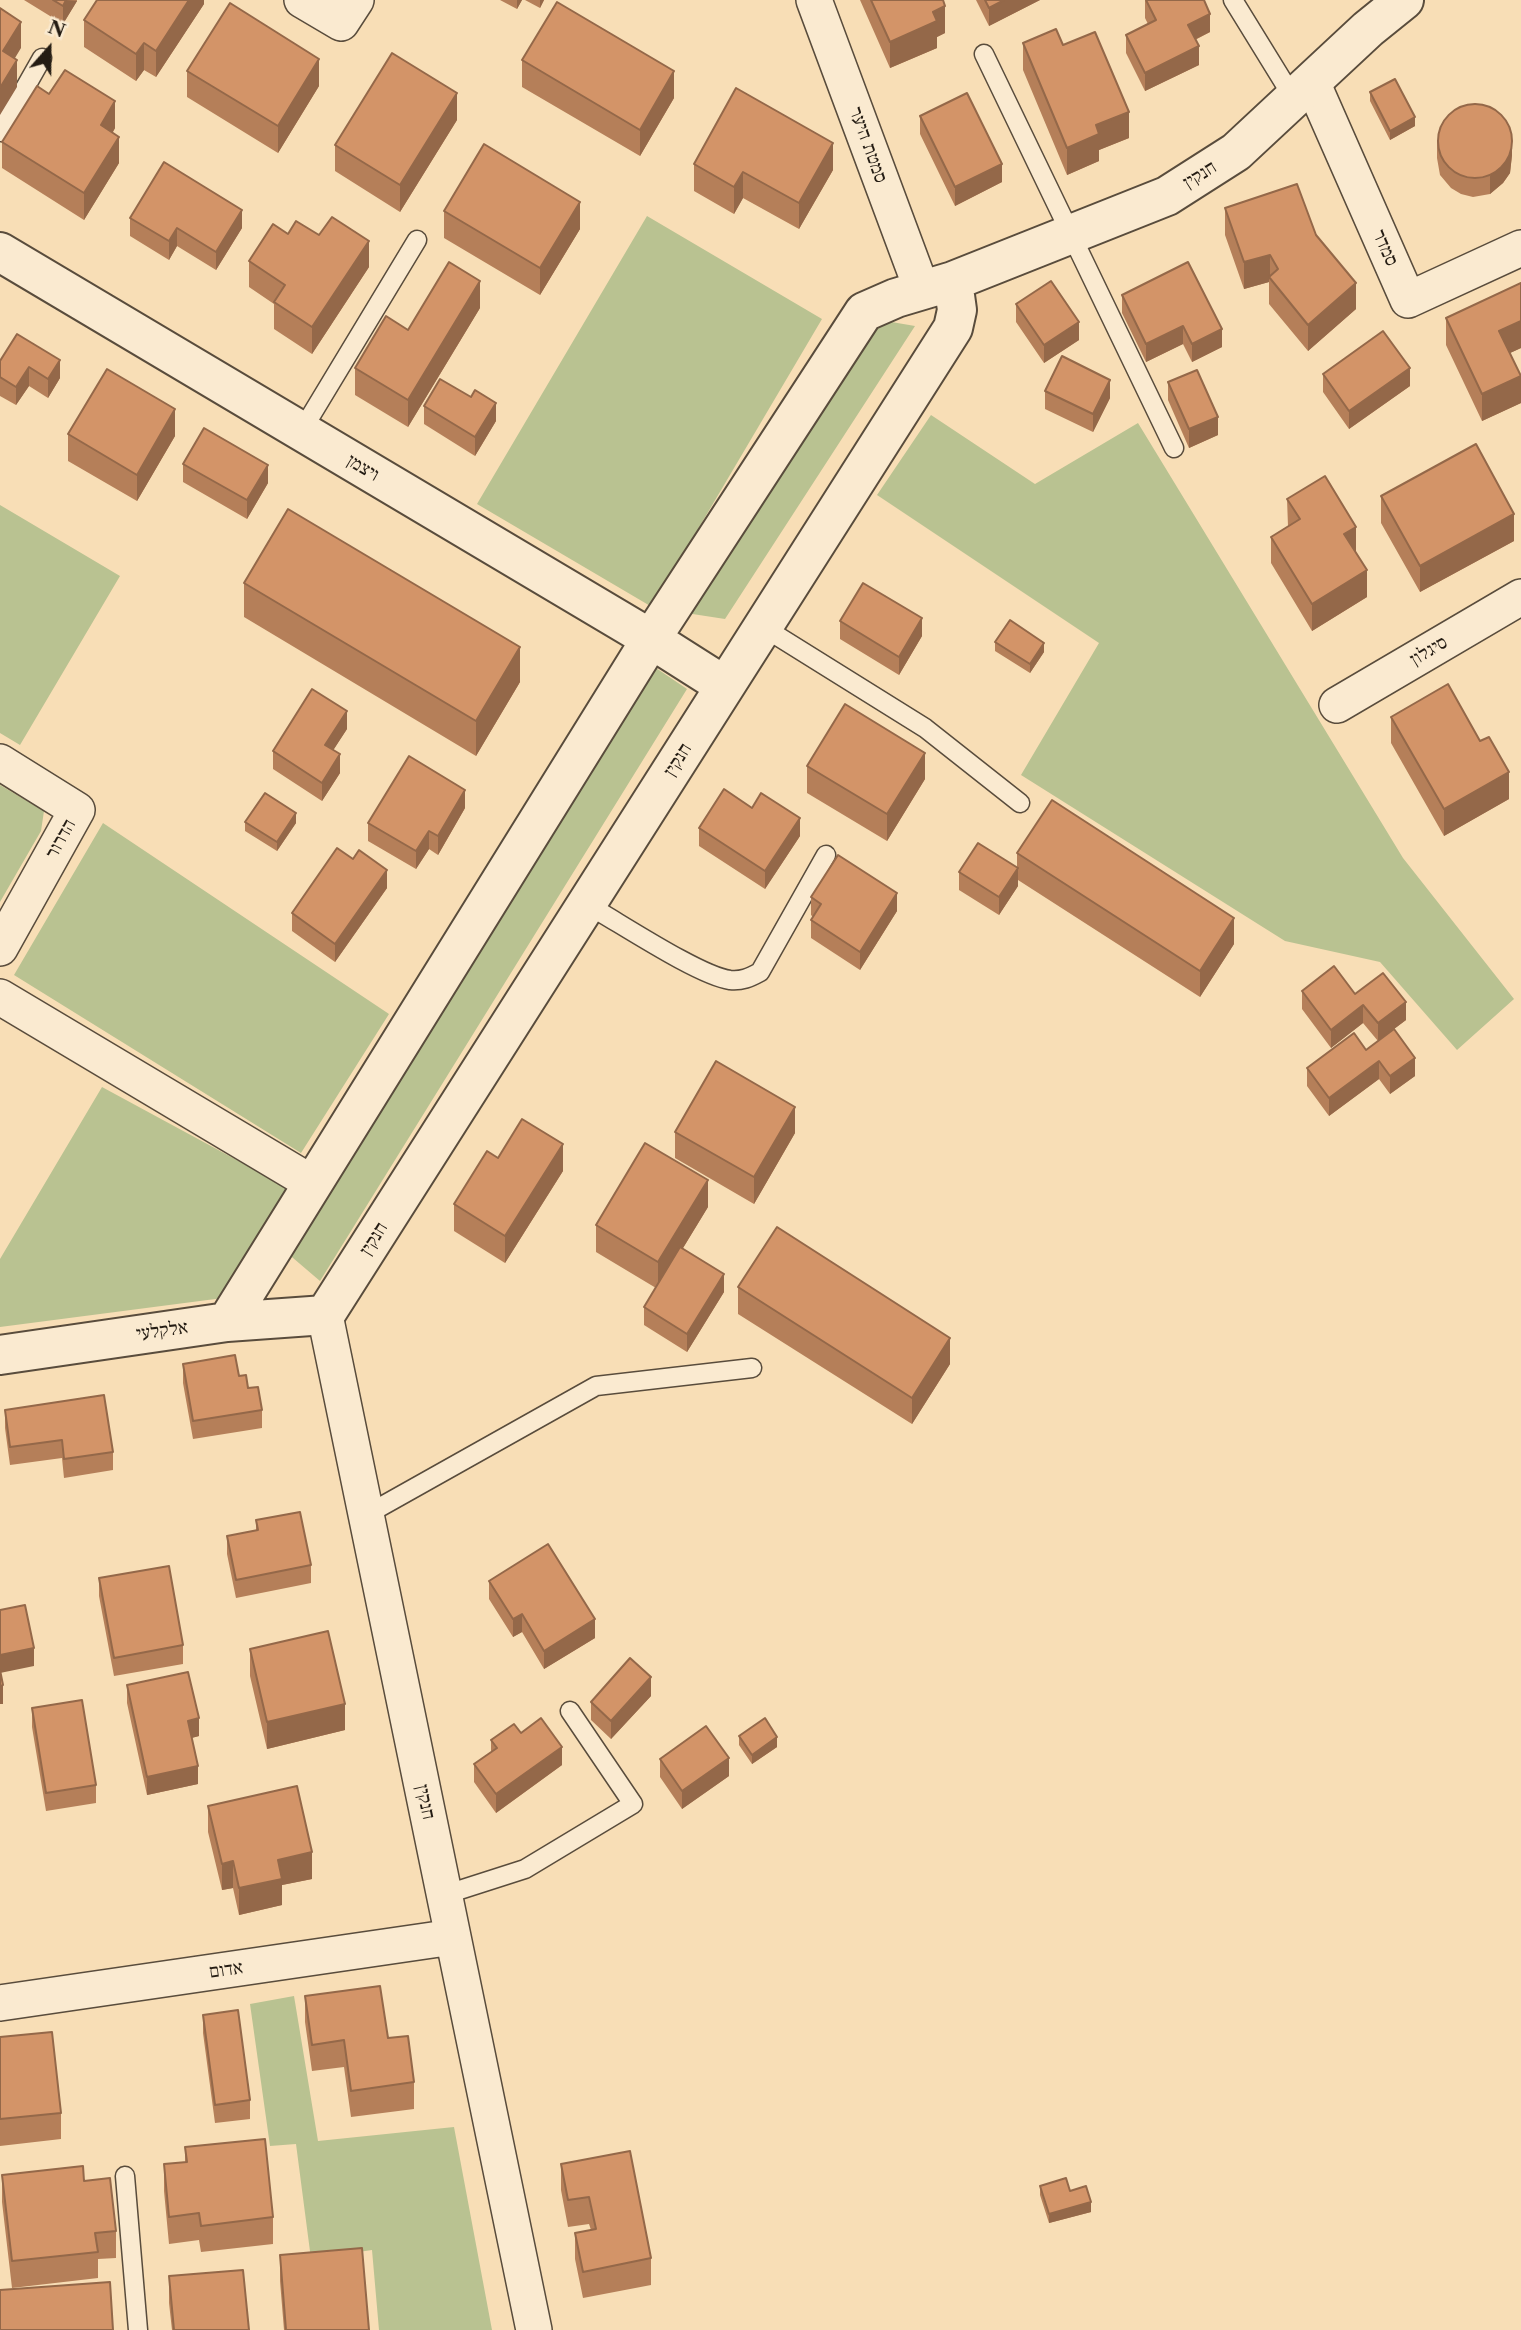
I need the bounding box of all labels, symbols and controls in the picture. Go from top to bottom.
north arrow [14,14,84,84]
text: N [45,15,69,43]
street label: סמטת היער [844,104,892,186]
street label: חנקין [1179,156,1221,194]
street label: סמדר [1367,226,1403,270]
street label: ויצמן [343,449,383,487]
street label: סיגלון [1406,631,1452,671]
street label: חנקין [659,739,697,781]
street label: הדרור [41,815,81,863]
street label: חנקין [355,1218,393,1260]
street label: אלקלעי [135,1316,189,1346]
street label: חנקין [410,1782,440,1822]
street label: אדום [208,1956,244,1984]

